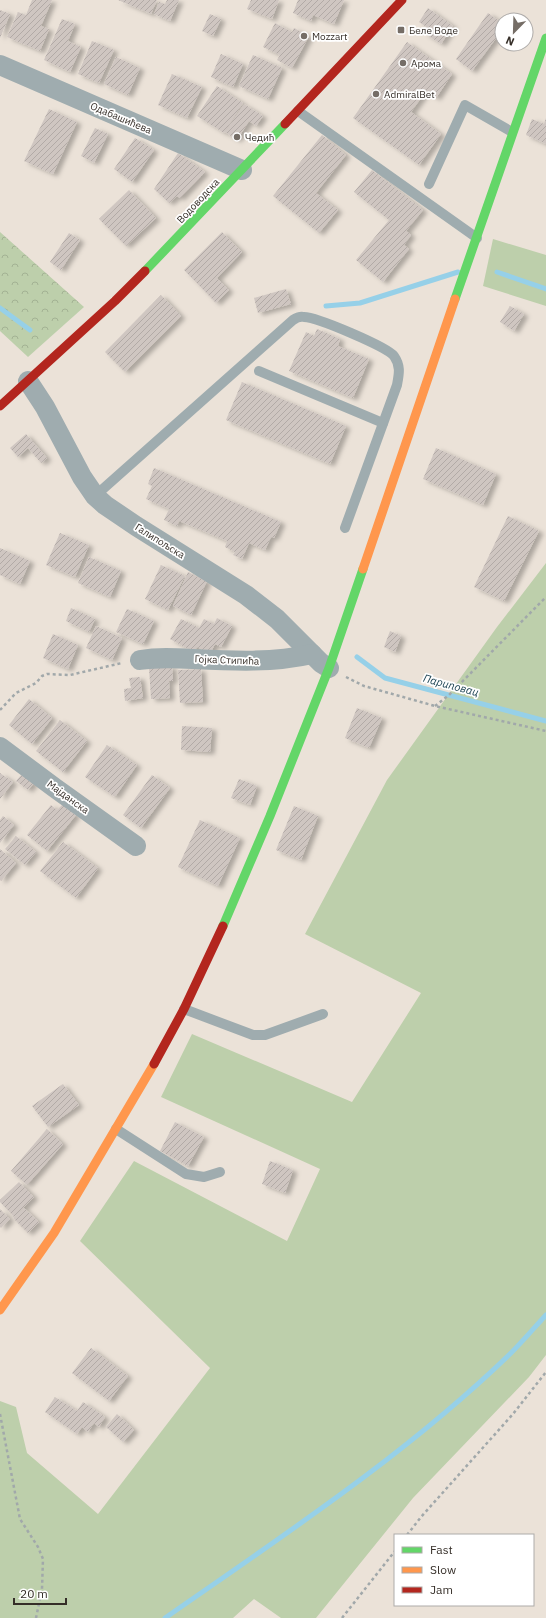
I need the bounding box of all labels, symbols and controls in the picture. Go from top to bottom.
north arrow [494,12,534,52]
place label: Беле Воде [409,24,458,37]
marker: Беле Воде [396,25,406,35]
place label: Mozzart [312,30,348,43]
marker: Mozzart [299,31,309,41]
text: N [504,33,516,49]
place label: Арома [411,57,442,70]
marker: Арома [398,58,408,68]
place label: AdmiralBet [384,88,435,101]
marker: AdmiralBet [371,89,381,99]
street label: Одабашићева [88,99,154,137]
place label: Чедић [245,131,274,144]
marker: Чедић [232,132,242,142]
street label: Водоводска [174,175,222,226]
street label: Галипољска [133,521,188,562]
street label: Гојка Стипића [194,652,260,668]
water label: Париповац [422,671,480,699]
street label: Мајданска [44,777,92,817]
legend [394,1534,534,1606]
text: Fast [430,1542,453,1557]
text: Slow [430,1562,456,1577]
scale bar [14,1580,66,1606]
text: Jam [430,1582,453,1597]
text: 20 m [20,1586,48,1601]

